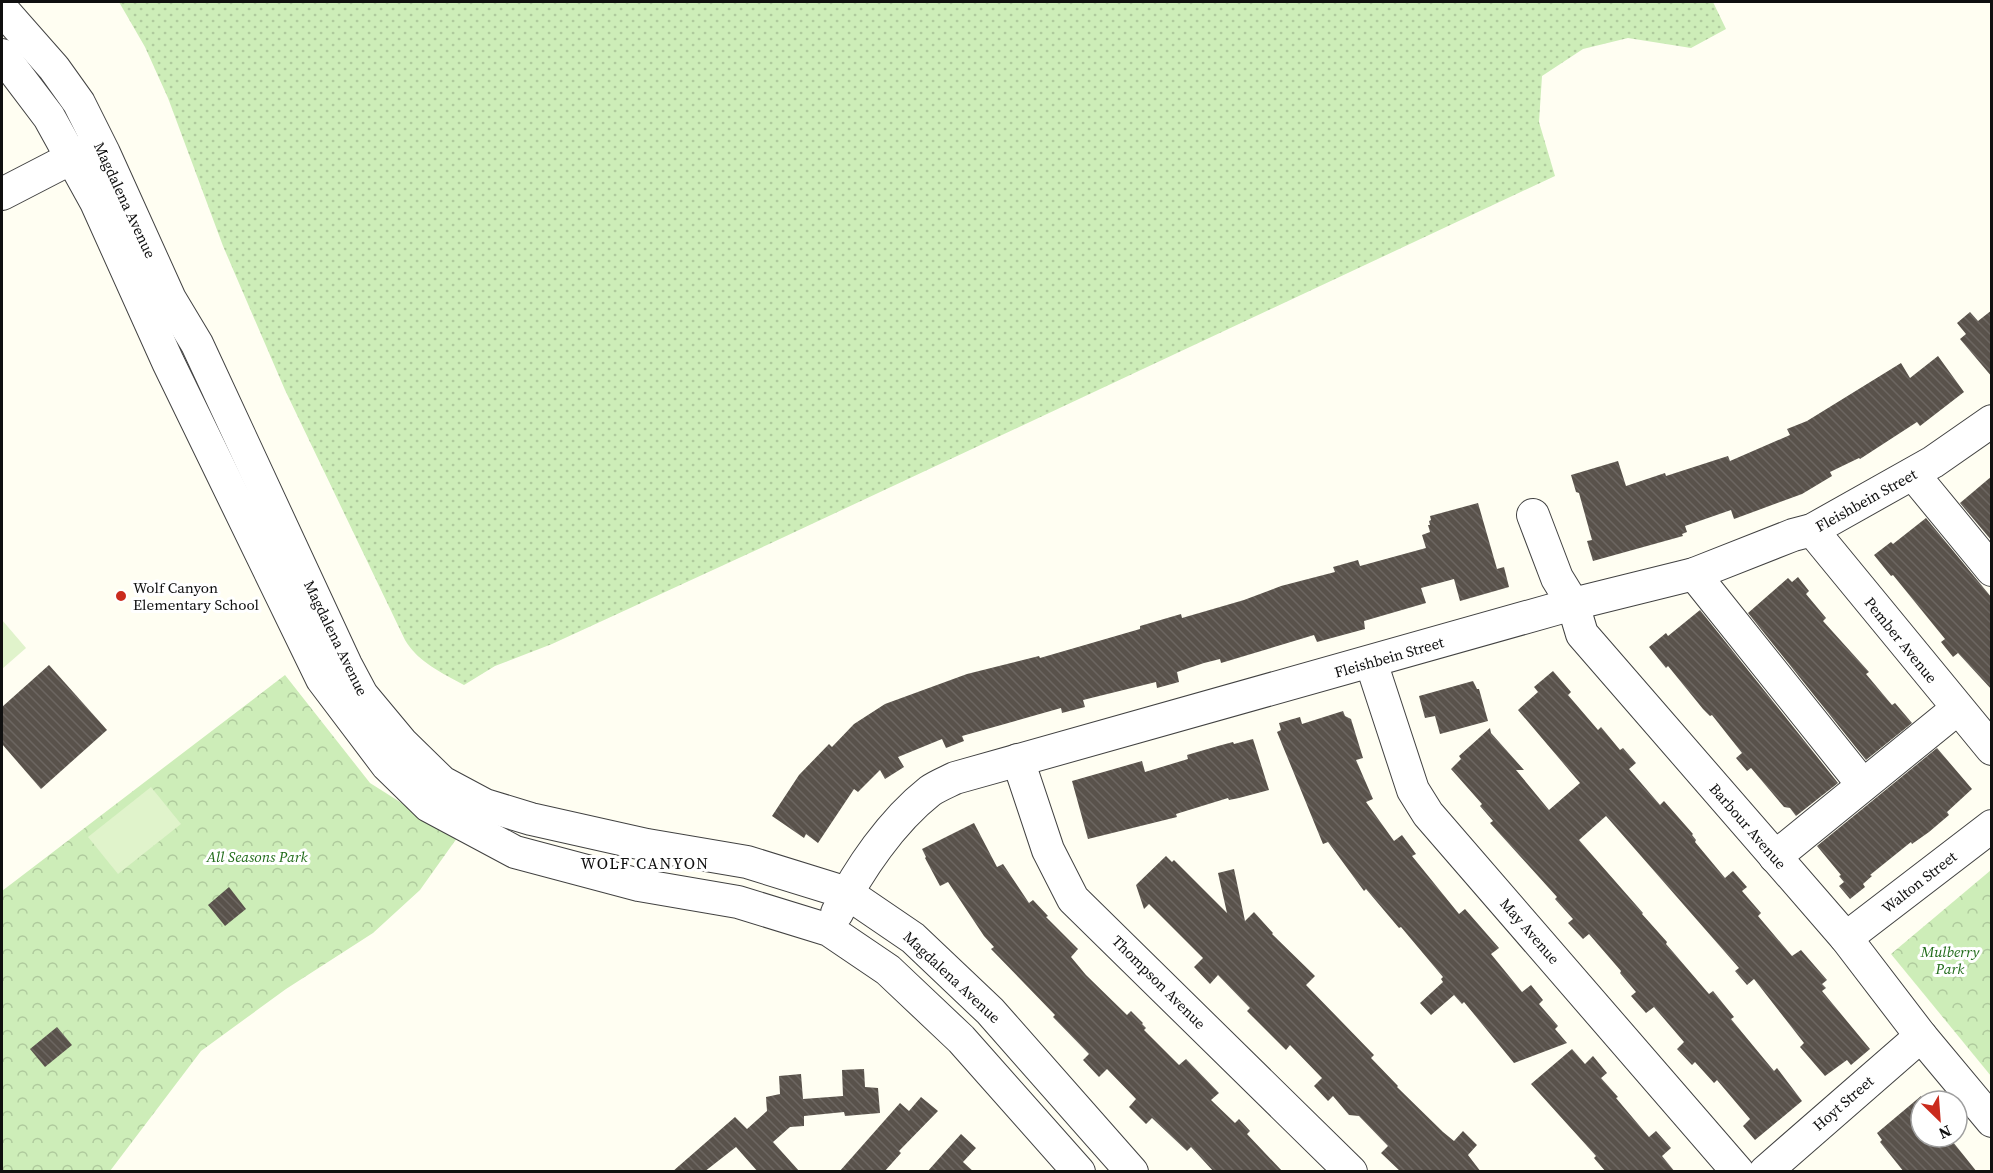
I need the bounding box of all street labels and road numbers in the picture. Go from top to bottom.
street label: Magdalena Avenue [89,139,161,262]
street label: Fleishbein Street [1812,463,1921,537]
street label: Magdalena Avenue [299,577,373,699]
street label: Pember Avenue [1860,593,1942,688]
street label: Fleishbein Street [1332,631,1446,683]
street label: Barbour Avenue [1705,778,1791,874]
street label: Walton Street [1877,846,1961,918]
street label: May Avenue [1495,893,1565,969]
street label: Magdalena Avenue [899,926,1005,1028]
street label: Thompson Avenue [1107,930,1211,1034]
street label: Hoyt Street [1808,1071,1878,1135]

